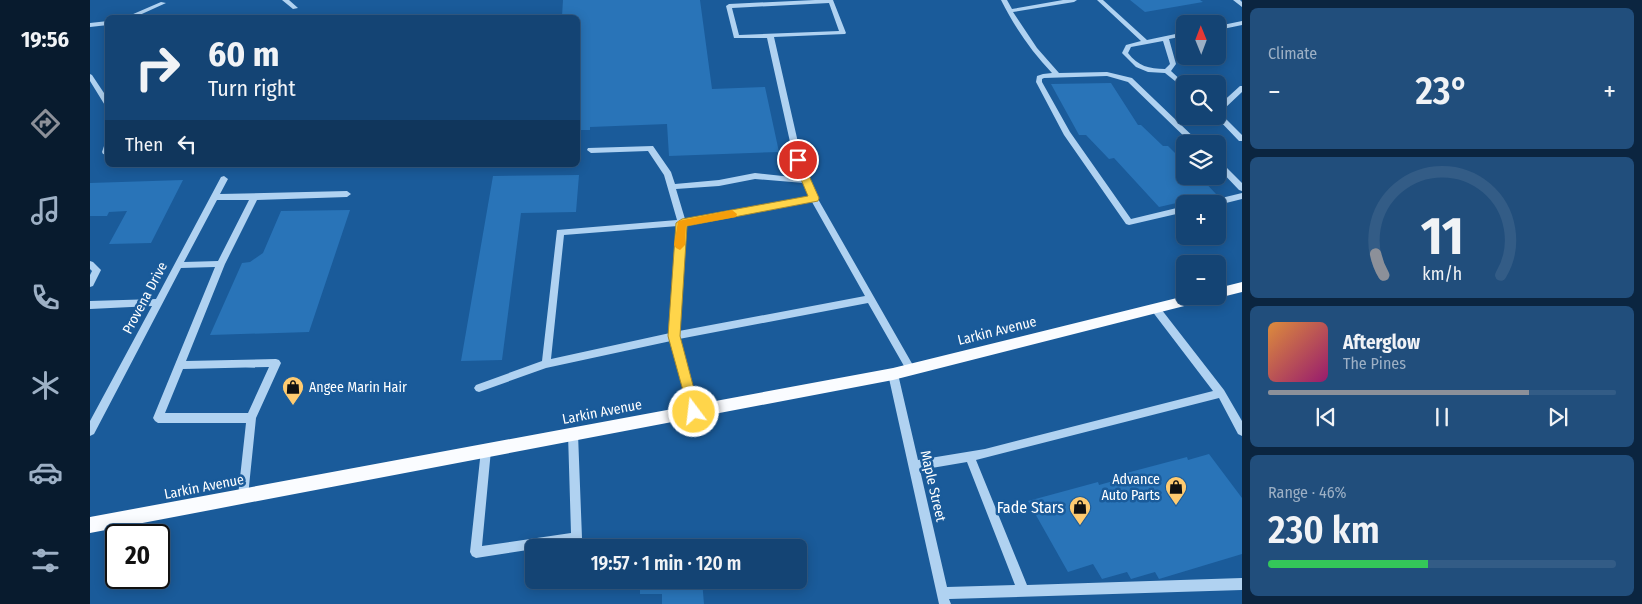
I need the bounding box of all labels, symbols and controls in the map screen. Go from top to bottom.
north arrow [1176,15,1226,65]
map controls [1176,15,1226,305]
text: 19:56 [21,26,69,53]
text: 60 m [208,33,279,75]
icon: right [125,35,190,100]
text: Climate [1268,44,1317,63]
text: 23° [1415,68,1468,114]
text: Turn right [208,75,296,102]
button: search [1176,75,1226,125]
text: − [1268,75,1281,108]
text: + [1603,75,1616,108]
icon: directions [28,106,63,141]
icon: left [173,130,201,158]
text: Then [125,133,163,156]
button: layers [1176,135,1226,185]
pin [777,139,819,181]
icon: arrive [784,146,812,174]
icon: music [28,193,63,228]
button: + [1176,195,1226,245]
text: 11 [1420,205,1464,268]
button: − [1176,255,1226,305]
street label: Provena Drive [119,259,171,337]
text: km/h [1422,263,1462,285]
icon: phone [28,280,63,315]
street label: Larkin Avenue [956,313,1038,349]
text: Afterglow [1343,331,1420,354]
text: The Pines [1343,354,1406,373]
icon: climate [28,368,63,403]
shop icon: Angee Marin Hair [281,375,305,406]
place label: Angee Marin Hair [309,379,407,396]
position arrow [667,385,719,437]
street label: Larkin Avenue [561,396,643,428]
icon: previous [1312,403,1340,431]
icon: pause [1428,403,1456,431]
icon: next [1544,403,1572,431]
street label: Maple Street [917,449,950,524]
icon: car [28,455,63,490]
street label: Larkin Avenue [163,471,245,503]
place label: Advance Auto Parts [1101,471,1160,504]
shop icon: Advance Auto Parts [1164,475,1188,506]
text: Range · 46% [1268,483,1347,502]
shop icon: Fade Stars [1068,495,1092,526]
place label: Fade Stars [997,498,1064,517]
text: 230 km [1268,507,1380,553]
speed limit sign: 20 [105,524,170,589]
icon: filters [28,543,63,578]
text: 19:57 · 1 min · 120 m [591,552,741,575]

